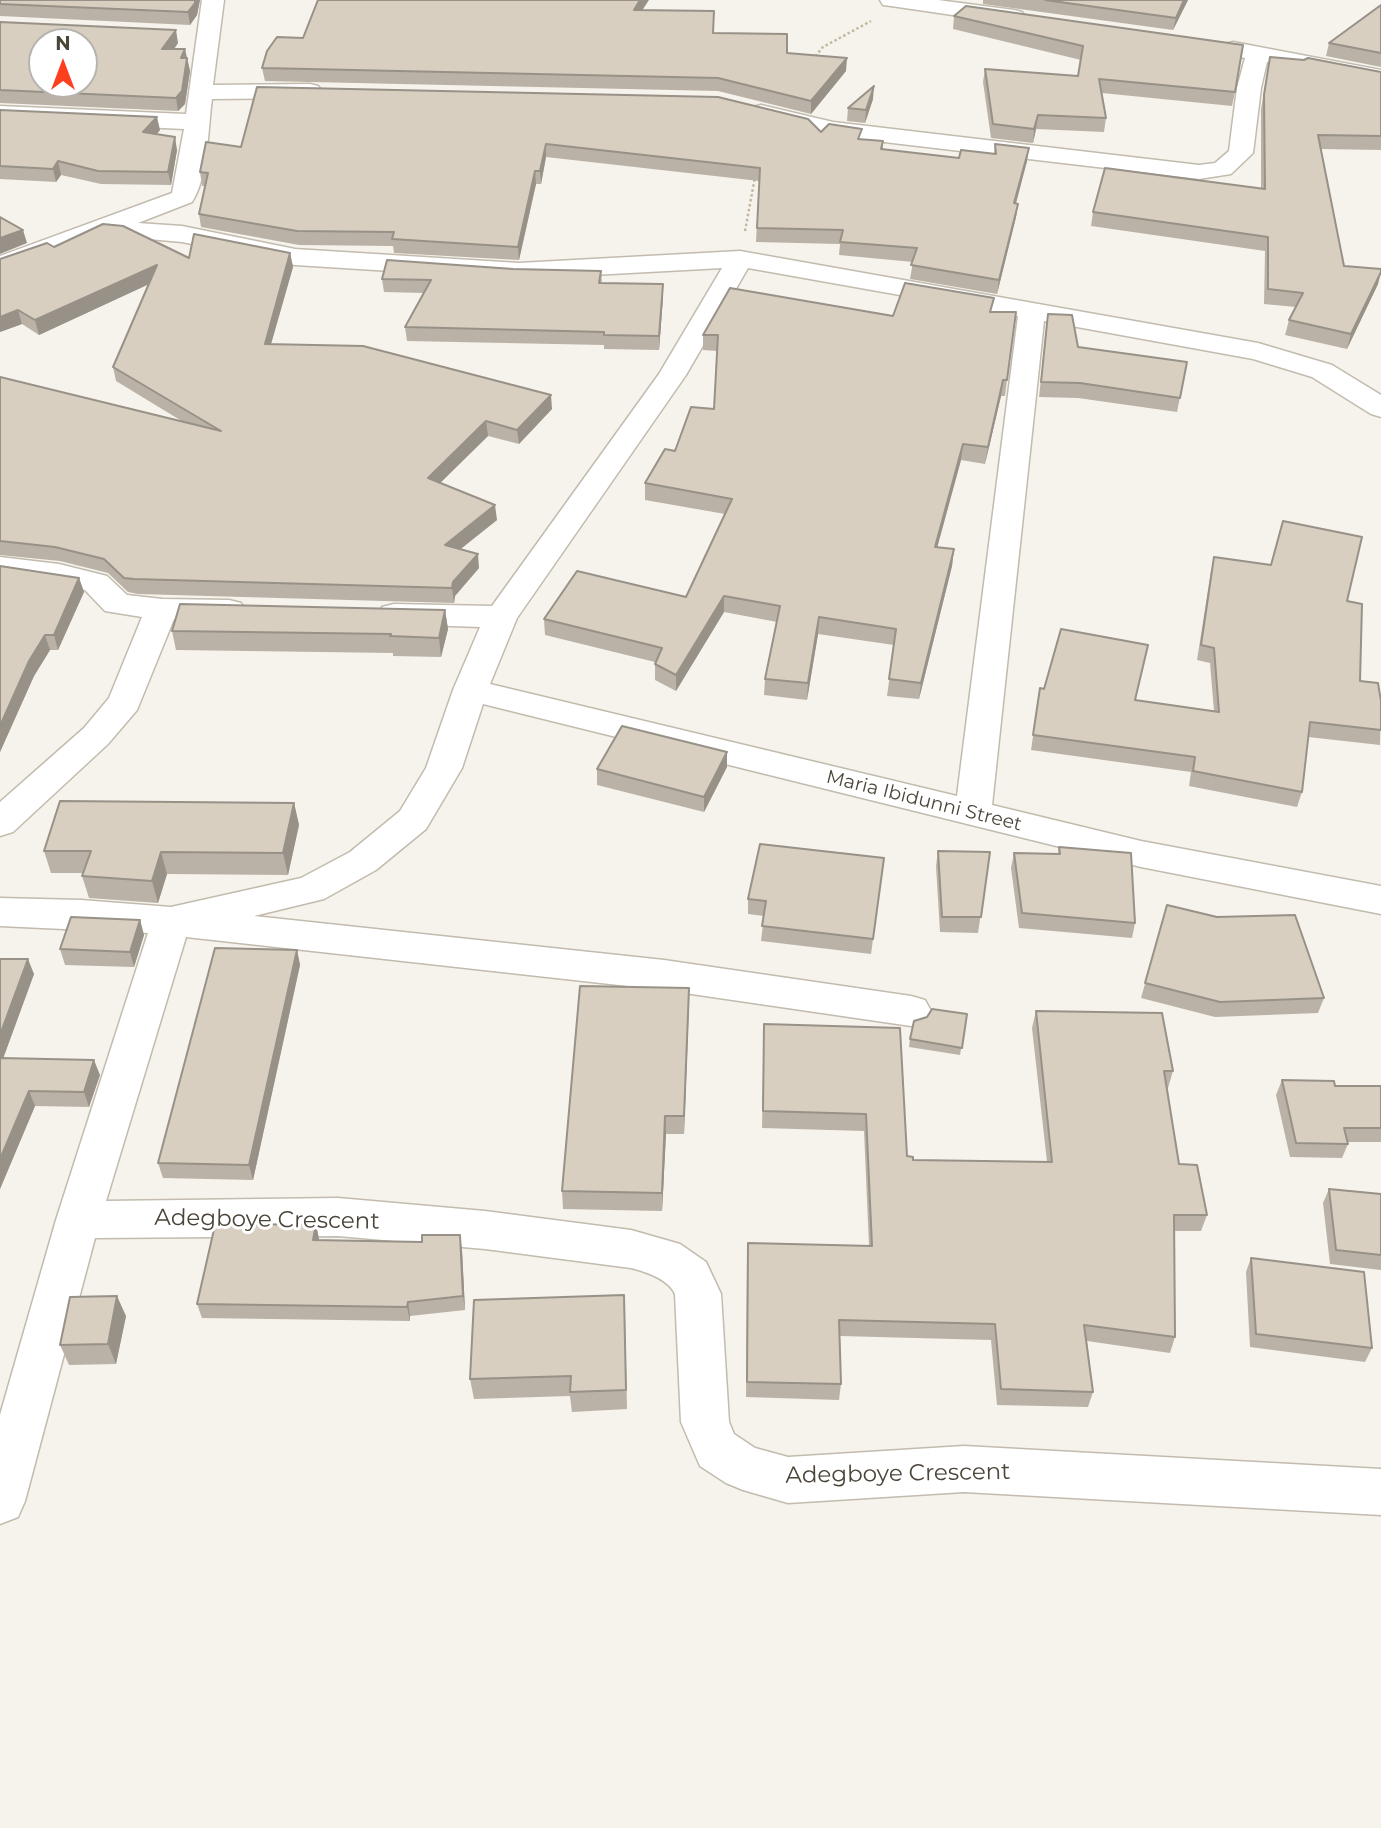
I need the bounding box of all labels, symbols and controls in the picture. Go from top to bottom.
north arrow [28,28,98,98]
text: N [55,32,71,55]
street label: Maria Ibidunni Street [824,766,1024,836]
street label: Adegboye Crescent [154,1204,380,1236]
street label: Adegboye Crescent [785,1458,1011,1490]

